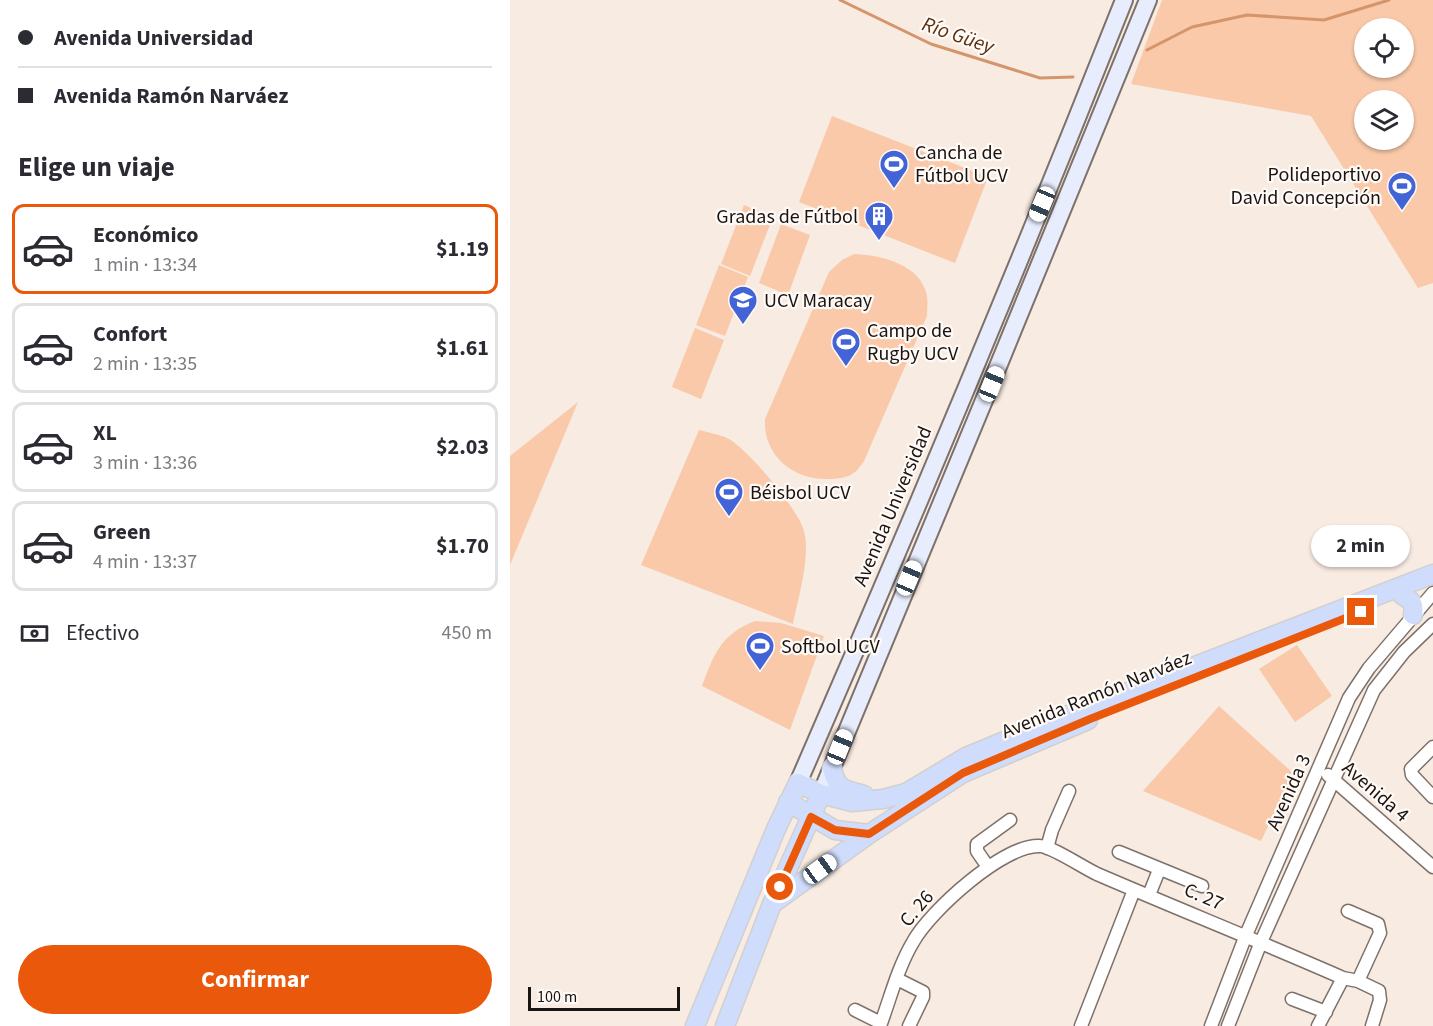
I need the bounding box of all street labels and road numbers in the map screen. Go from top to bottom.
street label: Avenida Universidad [847,422,939,591]
street label: Avenida Ramón Narváez [997,644,1196,746]
street label: Avenida 3 [1260,750,1318,835]
street label: Avenida 4 [1336,755,1415,829]
street label: C. 27 [1180,876,1228,918]
street label: C. 26 [893,884,940,933]

